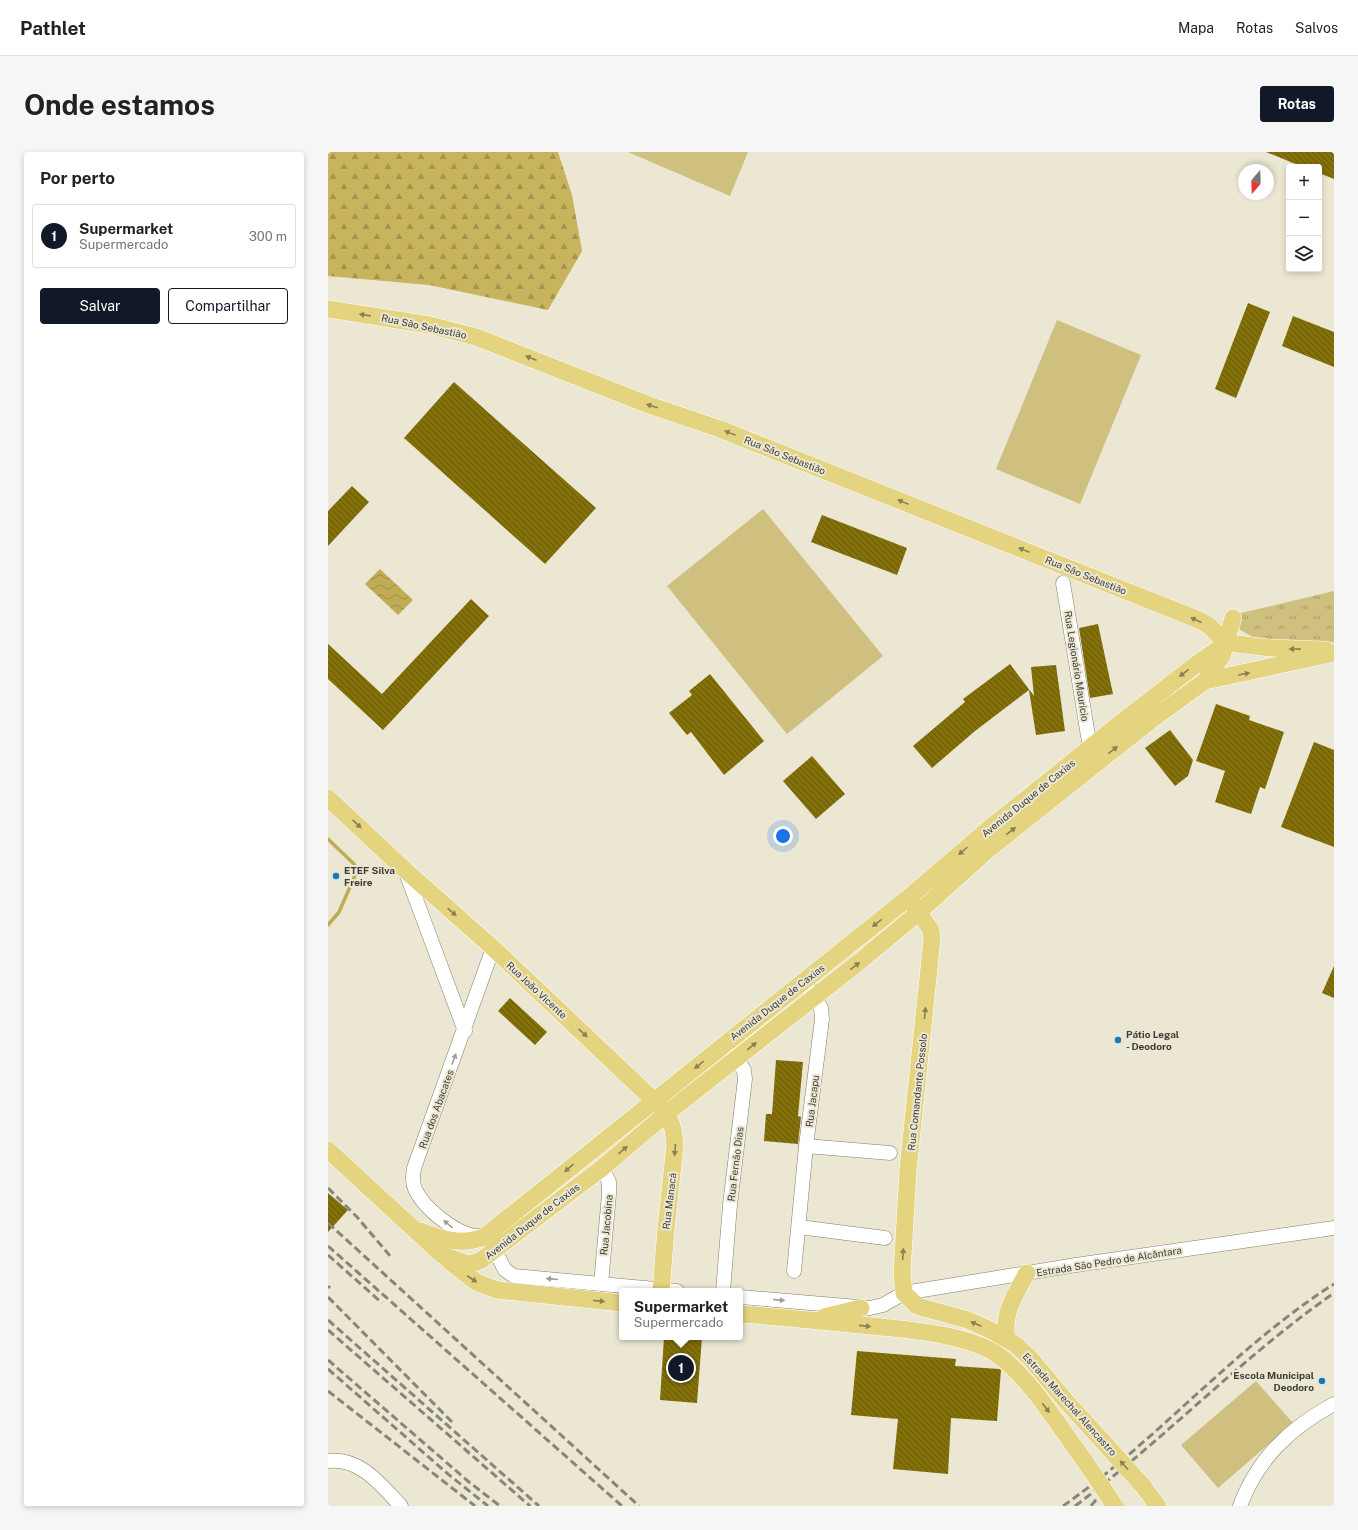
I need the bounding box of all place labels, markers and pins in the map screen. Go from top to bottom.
place label: ETEF Silva Freire [344,864,395,888]
marker: ETEF Silva Freire [331,871,341,881]
place label: Pátio Legal - Deodoro [1126,1028,1179,1052]
marker: Pátio Legal - Deodoro [1113,1035,1123,1045]
pin: 1 [668,1353,694,1383]
place label: Escola Municipal Deodoro [1233,1369,1314,1393]
marker: Escola Municipal Deodoro [1317,1376,1327,1386]

